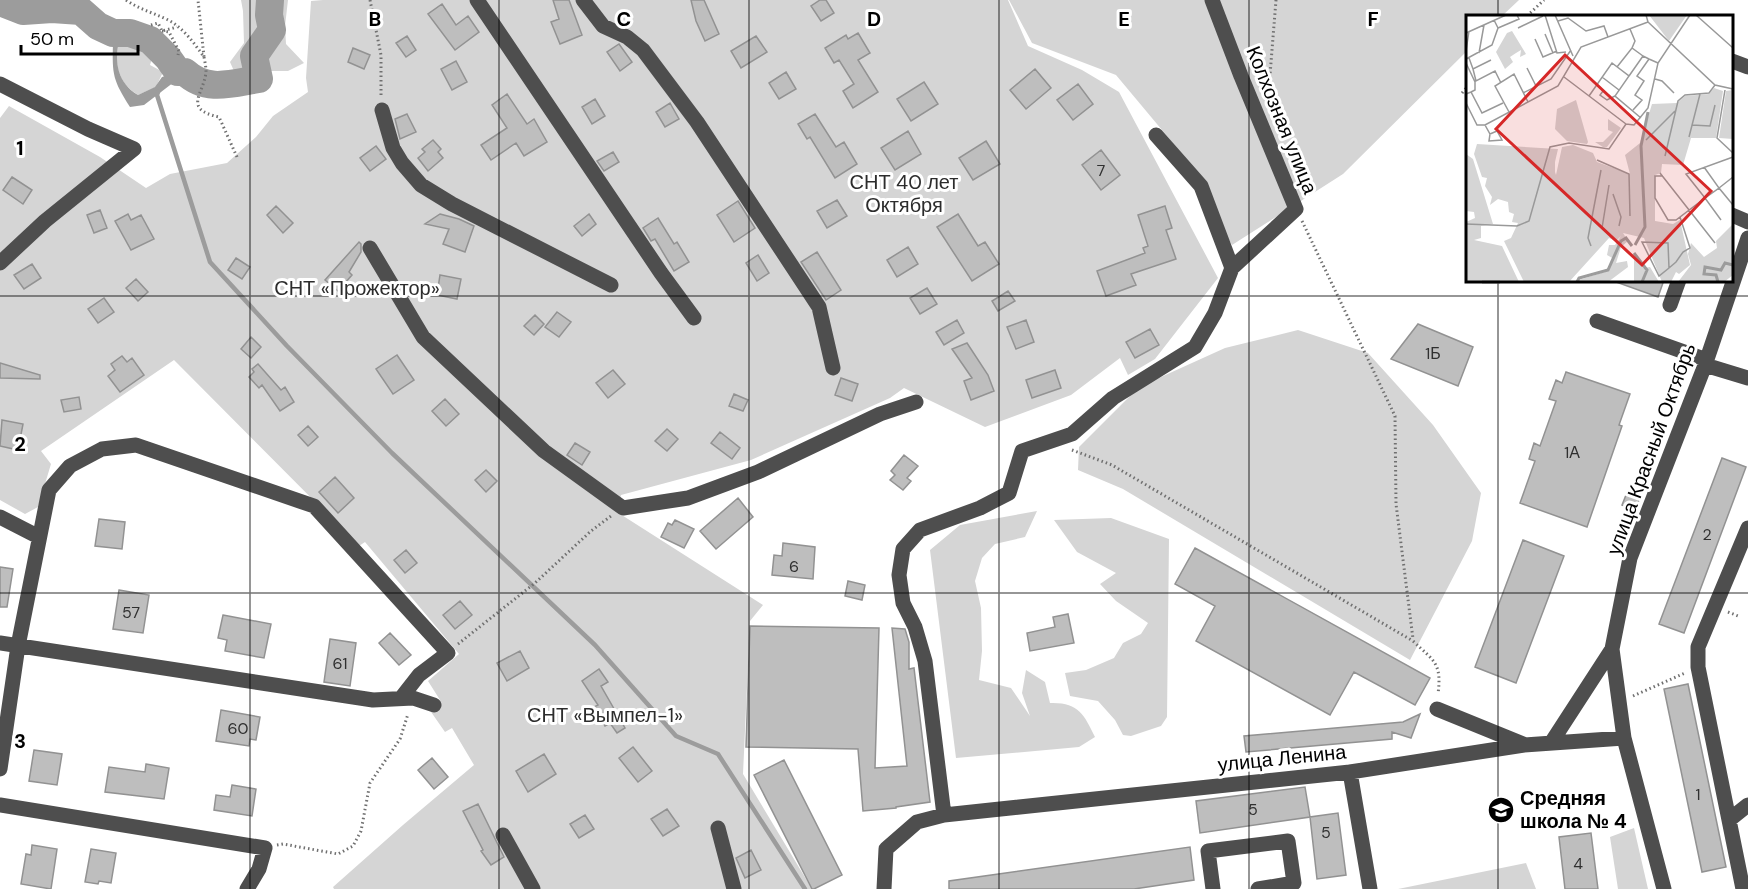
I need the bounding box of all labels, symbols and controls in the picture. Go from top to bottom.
text: B [369,6,381,32]
text: C [617,6,631,32]
text: D [867,6,881,32]
text: E [1118,6,1130,32]
text: F [1367,6,1379,32]
inset map [1466,15,1733,282]
scale bar [21,18,138,56]
text: 50 m [30,27,74,51]
street label: Колхозная улица [1241,42,1324,199]
text: 1 [16,135,24,161]
house number: 7 [1097,160,1105,181]
park label: СНТ 40 лет Октября [850,169,958,218]
park label: СНТ «Прожектор» [274,275,440,301]
street label: улица Красный Октябрь [1601,339,1701,559]
house number: 1Б [1425,343,1441,364]
text: 2 [14,431,26,457]
house number: 1А [1564,442,1580,463]
house number: 2 [1702,524,1712,545]
house number: 6 [789,556,799,577]
house number: 57 [122,602,140,623]
house number: 61 [332,653,348,674]
park label: СНТ «Вымпел-1» [527,702,683,728]
house number: 60 [228,718,249,739]
text: 3 [14,728,26,754]
street label: улица Ленина [1217,738,1348,778]
house number: 1 [1696,784,1701,805]
place label: Средняя школа № 4 [1520,785,1627,834]
school or university icon: Средняя школа № 4 [1486,795,1516,825]
house number: 5 [1248,799,1258,820]
house number: 5 [1321,822,1331,843]
house number: 4 [1573,853,1583,874]

